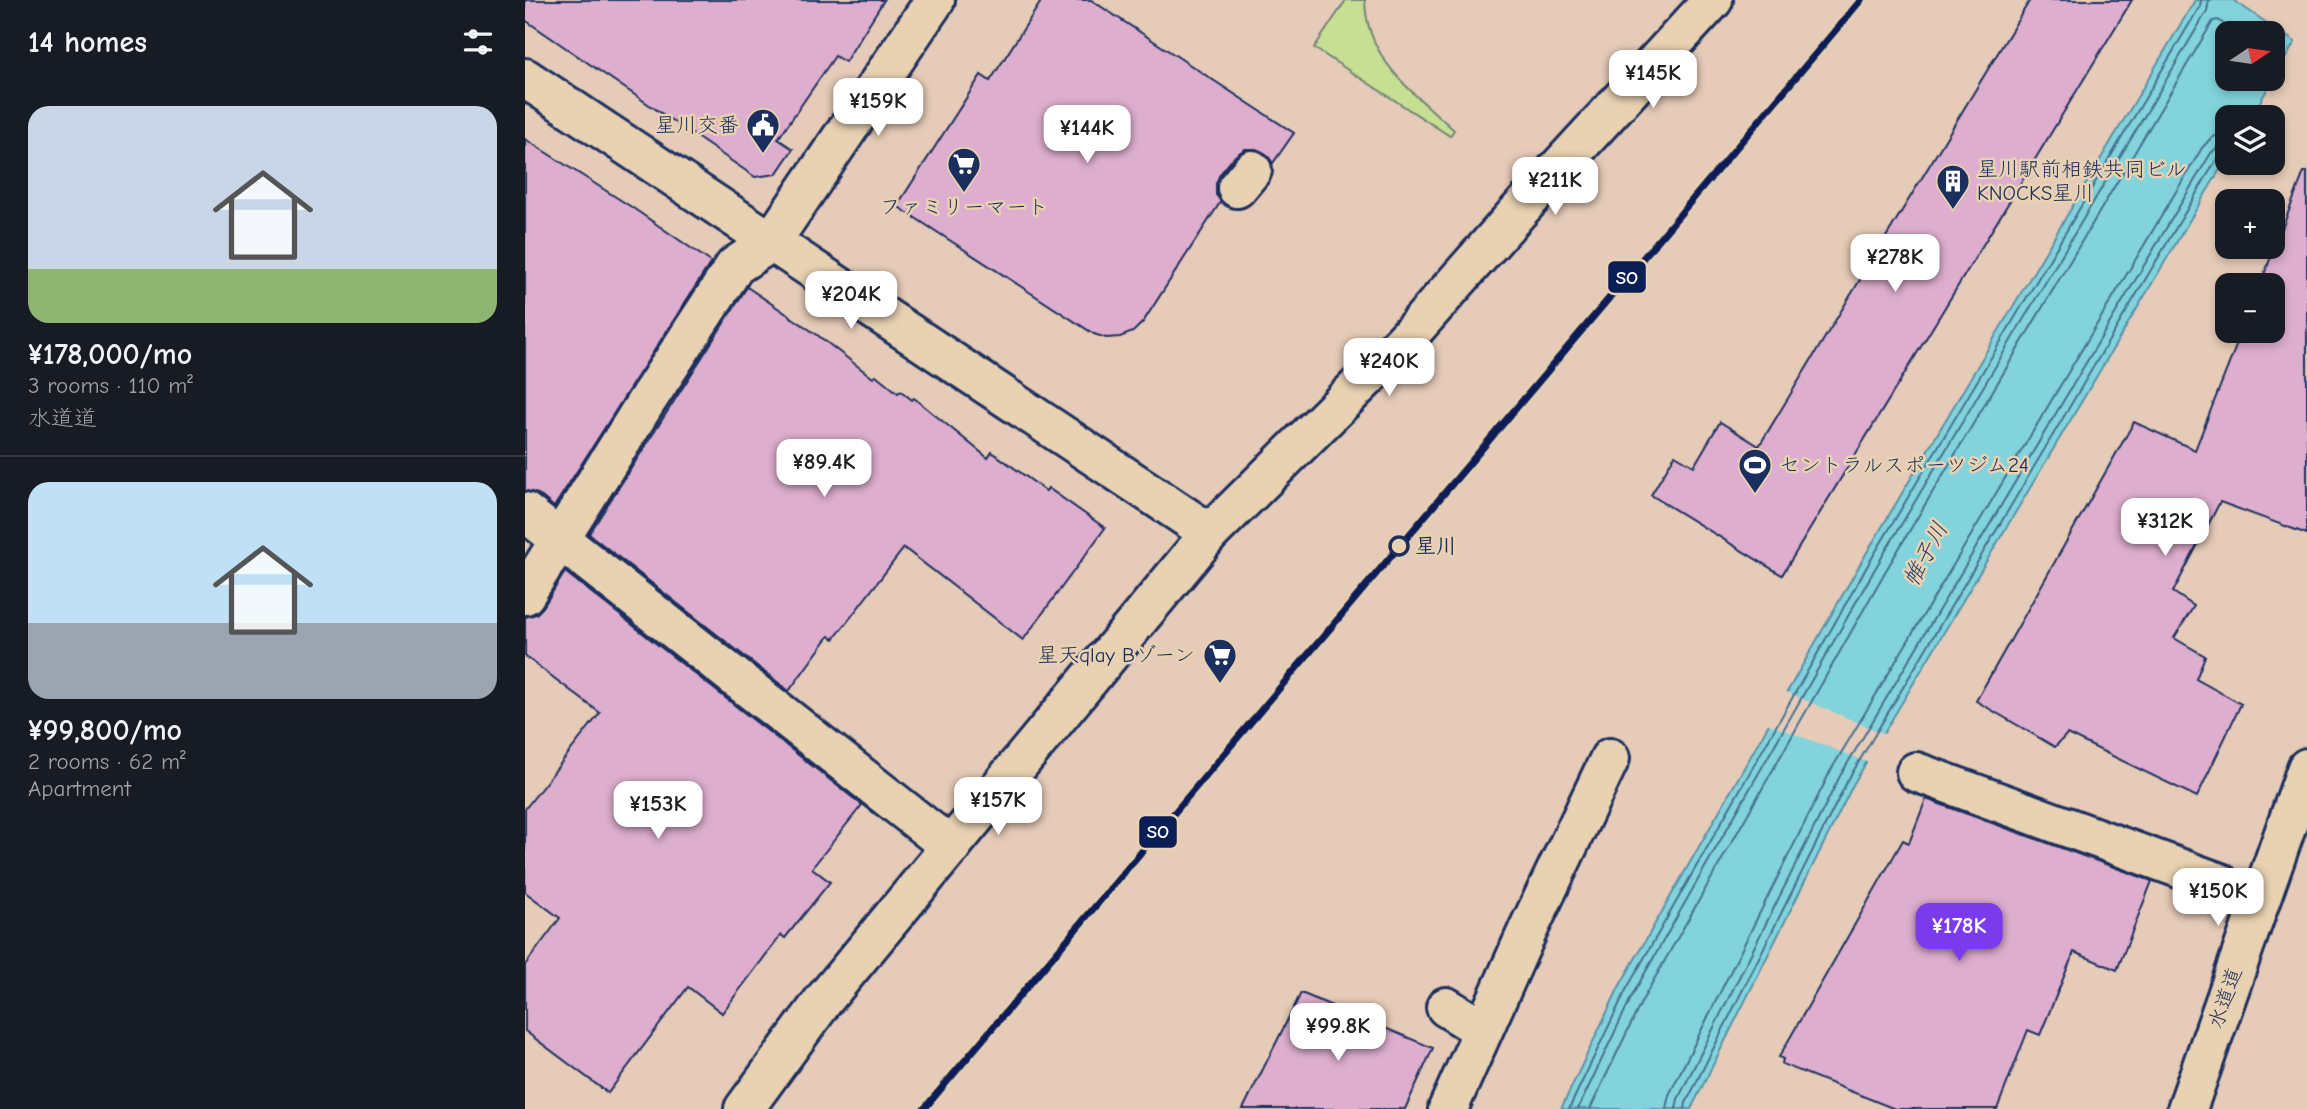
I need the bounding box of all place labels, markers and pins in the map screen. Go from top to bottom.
pin: ¥145K [1604,50,1702,110]
pin: ¥159K [829,78,927,138]
public building icon: 星川交番 [744,106,782,155]
pin: ¥144K [1038,106,1136,165]
place label: 星川交番 [655,113,739,137]
supermarket icon: ファミリーマート [945,145,983,194]
place label: 星川駅前相鉄共同ビル KNOCKS星川 [1977,157,2187,205]
pin: ¥211K [1506,158,1604,217]
building icon: 星川駅前相鉄共同ビル KNOCKS星川 [1934,162,1972,211]
place label: ファミリーマート [880,195,1048,219]
pin: ¥278K [1846,234,1944,294]
pin: ¥204K [802,272,900,331]
pin: ¥240K [1340,338,1438,398]
pin: ¥89.4K [767,440,881,499]
sports icon: セントラルスポーツジム24 [1736,446,1774,495]
place label: セントラルスポーツジム24 [1779,453,2029,477]
pin: ¥312K [2116,498,2214,558]
place label: 星川 [1415,534,1457,558]
marker: 星川 [1389,536,1409,556]
supermarket icon: 星天qlay Bゾーン [1201,636,1239,685]
place label: 星天qlay Bゾーン [1037,643,1195,667]
pin: ¥157K [949,778,1047,837]
pin: ¥153K [609,782,707,841]
pin: ¥150K [2169,869,2267,928]
pin: ¥178K [1910,904,2008,963]
pin: ¥99.8K [1281,1004,1395,1063]

